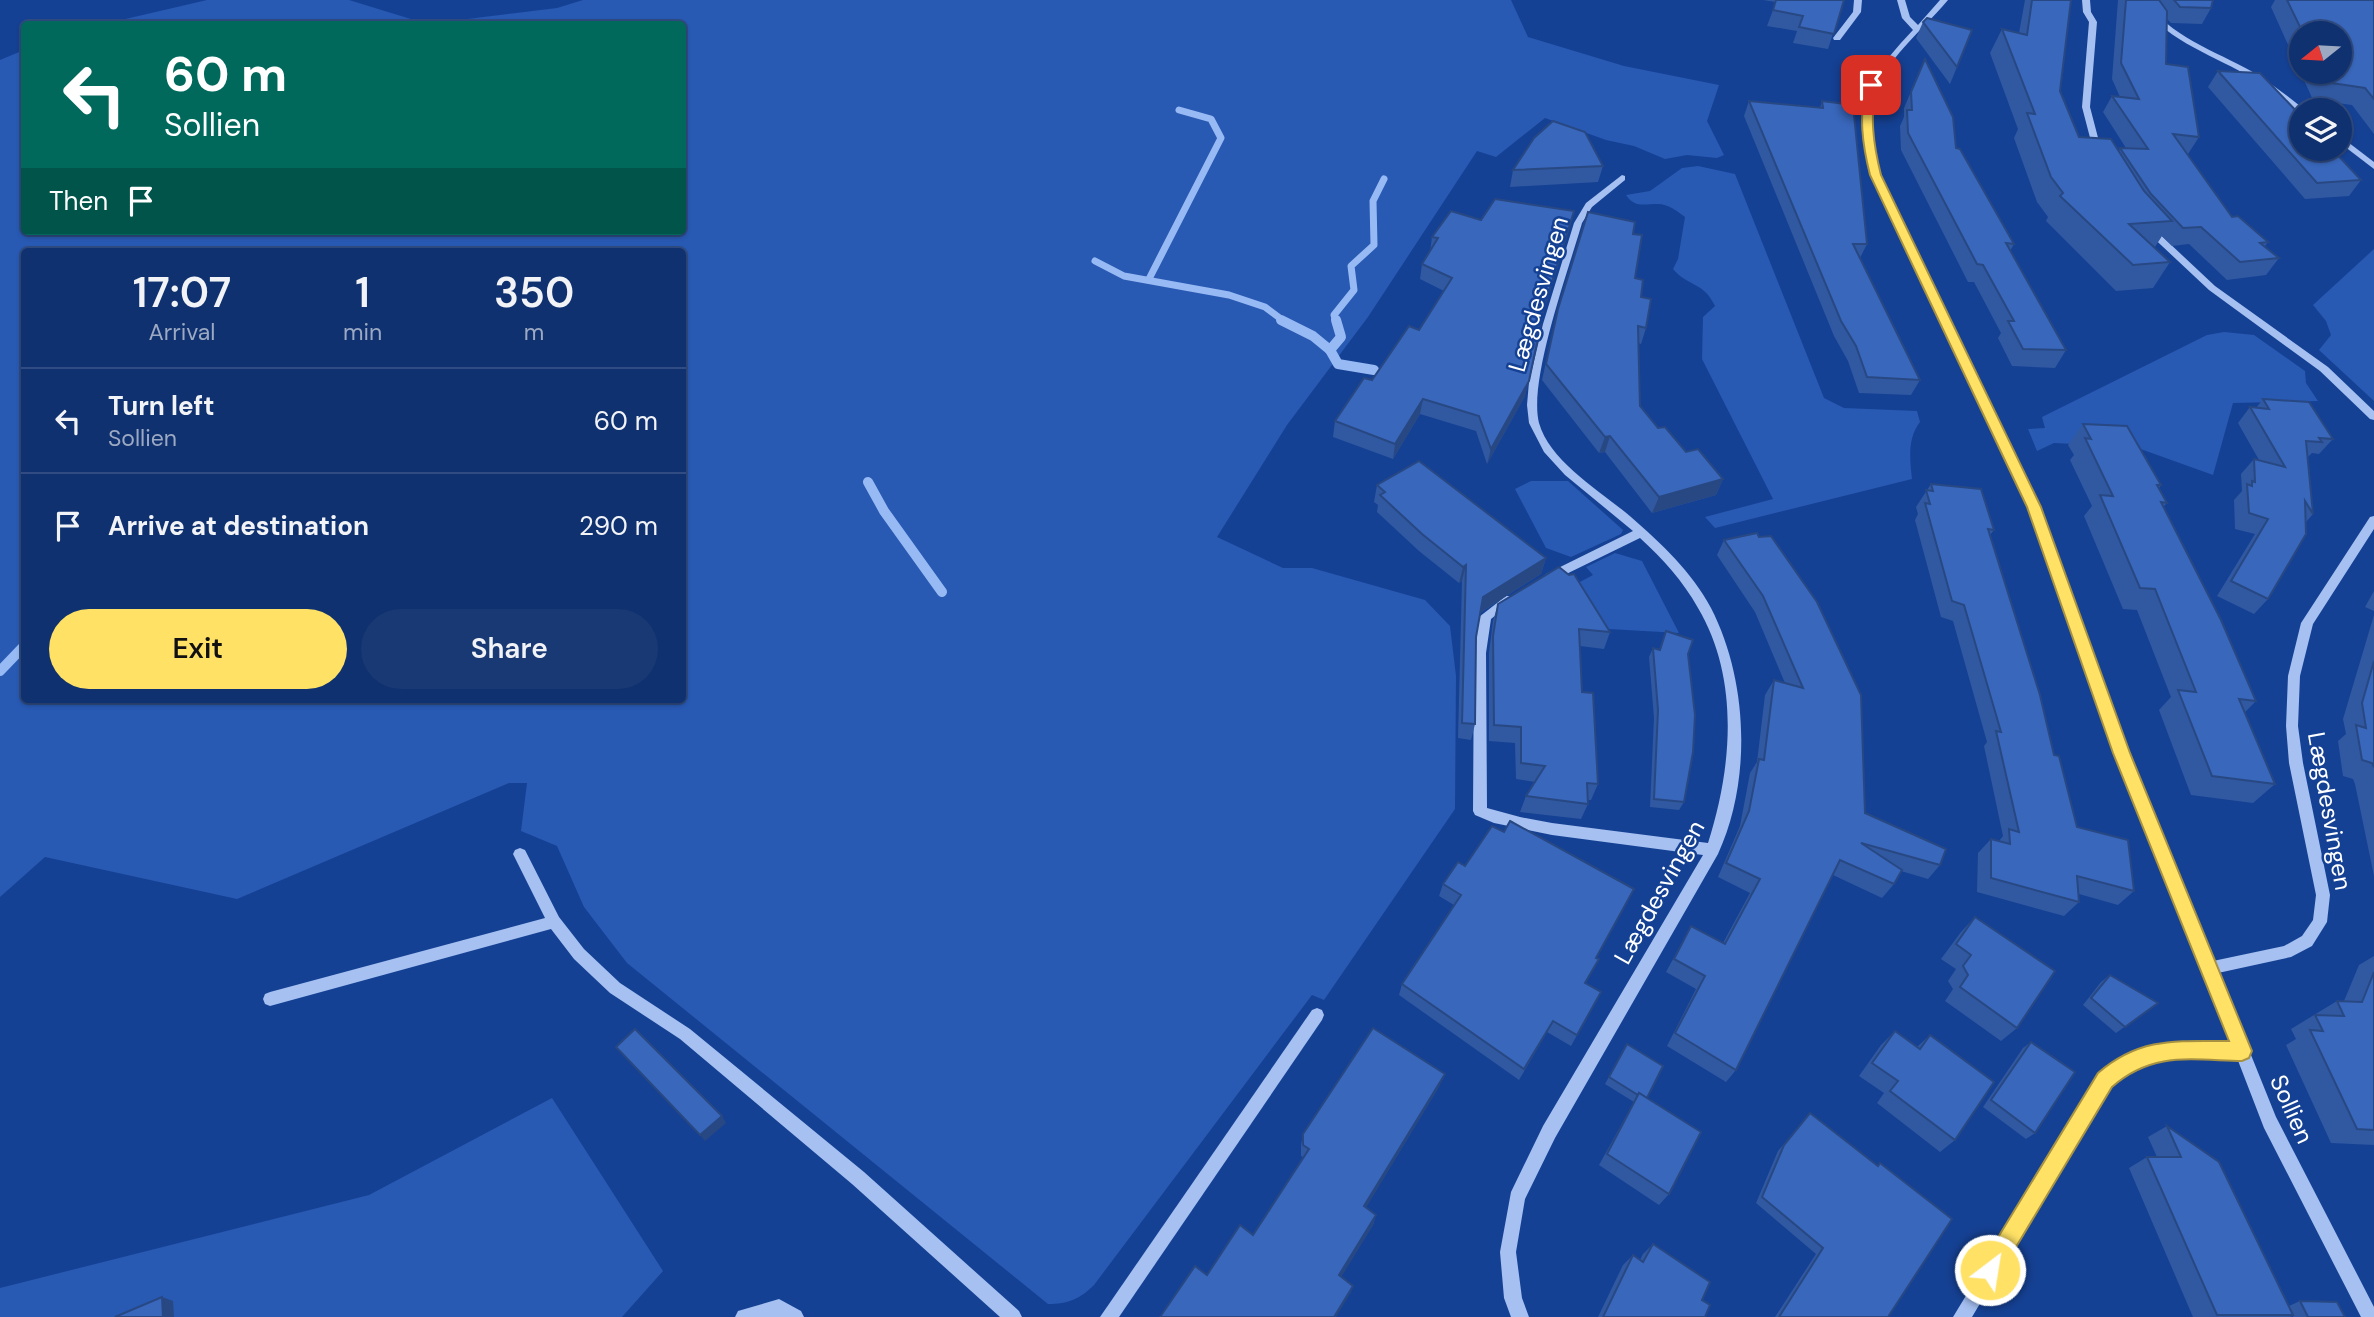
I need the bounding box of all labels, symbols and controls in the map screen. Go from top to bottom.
north arrow [2289,21,2352,84]
map controls [2289,21,2352,161]
text: 60 m [164,42,287,106]
icon: left [49,49,140,140]
pin [1841,55,1901,115]
icon: arrive [1852,66,1890,104]
button: layers [2289,98,2352,161]
text: Sollien [164,104,260,146]
icon: arrive [122,182,160,220]
text: Then [49,184,108,218]
street label: Lægdesvingen [1501,213,1575,375]
text: 17:07 [133,265,231,320]
text: 1 [355,265,370,320]
text: 350 [494,265,574,320]
text: Arrival [149,317,216,347]
text: min [343,317,382,347]
text: m [524,317,544,347]
text: Turn left [108,389,215,423]
icon: left [49,402,87,440]
text: 60 m [594,404,658,438]
text: Sollien [108,423,177,453]
icon: arrive [49,507,87,545]
text: Arrive at destination [108,509,369,543]
text: 290 m [579,509,658,543]
button: Exit [49,609,347,689]
button: Share [361,609,658,689]
street label: Lægdesvingen [2301,730,2359,892]
street label: Lægdesvingen [1607,815,1711,969]
street label: Sollien [2263,1070,2321,1148]
position arrow [1953,1233,2027,1307]

